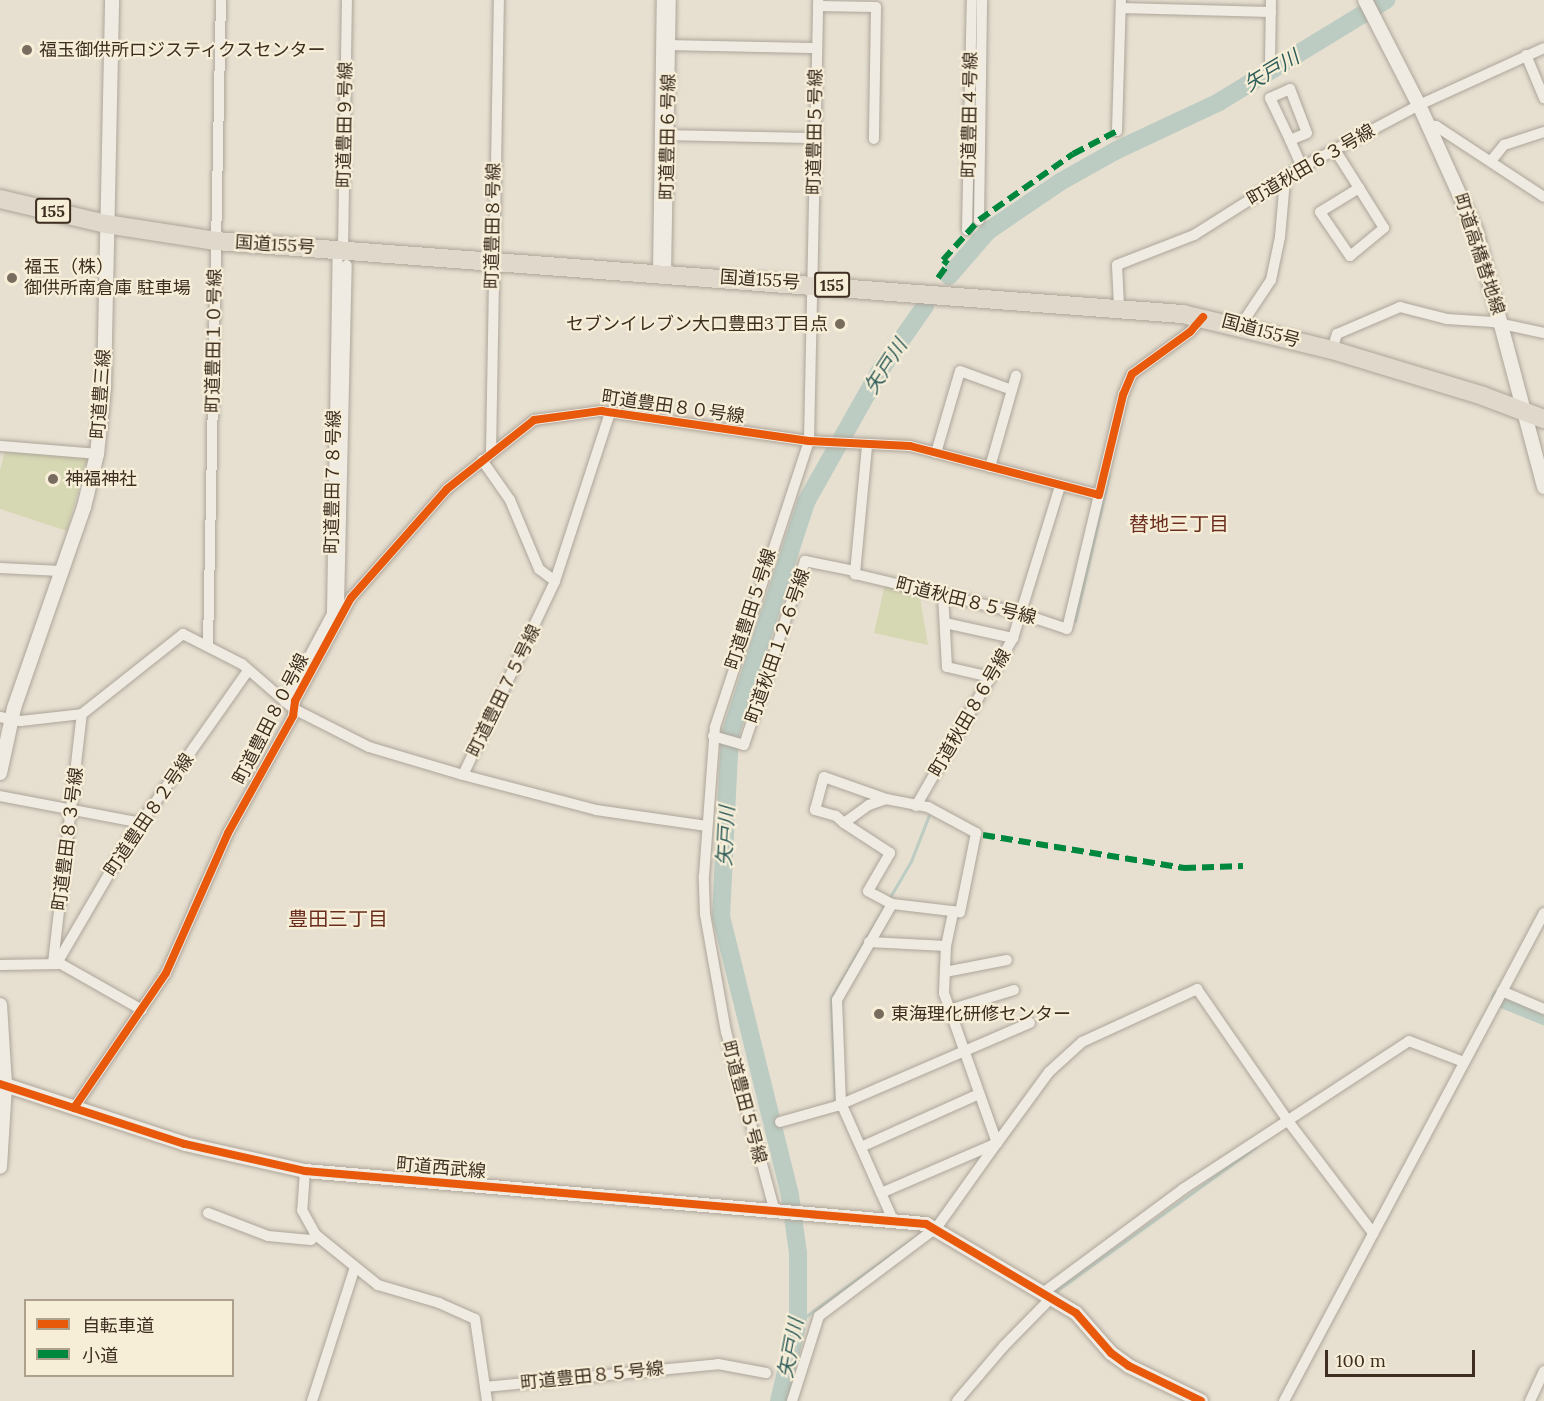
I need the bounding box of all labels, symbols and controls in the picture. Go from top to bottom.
place label: 福玉御供所ロジスティクスセンター [39,39,327,61]
marker: 福玉御供所ロジスティクスセンター [20,43,34,57]
water label: 矢戸川 [1239,44,1303,96]
street label: 町道豊田４号線 [958,52,982,178]
street label: 町道豊田９号線 [333,62,357,188]
street label: 町道豊田５号線 [803,69,827,195]
street label: 町道豊田６号線 [656,74,680,200]
street label: 町道秋田６３号線 [1243,120,1379,210]
street label: 町道豊田８号線 [481,163,505,289]
street label: 町道高橋替地線 [1449,191,1509,317]
road number: 155 [35,198,71,224]
street label: 国道155号 [234,231,316,259]
place label: 福玉（株） 御供所南倉庫 駐車場 [24,257,191,300]
street label: 国道155号 [719,266,801,294]
street label: 町道豊田１０号線 [202,269,226,413]
marker: 福玉（株） 御供所南倉庫 駐車場 [5,271,19,285]
road number: 155 [814,272,850,298]
street label: 国道155号 [1219,310,1303,352]
place label: セブンイレブン大口豊田3丁目点 [566,313,828,335]
marker: セブンイレブン大口豊田3丁目点 [833,317,847,331]
water label: 矢戸川 [859,334,911,398]
street label: 町道豊三線 [87,348,115,440]
street label: 町道豊田８０号線 [600,386,746,428]
street label: 町道豊田７８号線 [321,410,345,554]
place label: 神福神社 [65,468,137,490]
marker: 神福神社 [46,472,60,486]
district label: 替地三丁目 [1129,511,1229,535]
street label: 町道豊田５号線 [721,546,781,672]
street label: 町道秋田１２６号線 [741,566,815,726]
street label: 町道秋田８５号線 [894,573,1038,629]
street label: 町道豊田７５号線 [463,622,545,760]
street label: 町道秋田８６号線 [925,645,1015,781]
street label: 町道豊田８０号線 [229,650,313,788]
street label: 町道豊田８２号線 [100,749,198,881]
street label: 町道豊田８３号線 [49,766,87,912]
water label: 矢戸川 [711,805,739,867]
district label: 豊田三丁目 [288,906,388,930]
place label: 東海理化研修センター [891,1003,1071,1025]
marker: 東海理化研修センター [872,1007,886,1021]
street label: 町道豊田５号線 [717,1038,771,1166]
street label: 町道西武線 [395,1153,487,1183]
legend [24,1299,234,1377]
text: 自転車道 [82,1314,154,1337]
water label: 矢戸川 [772,1316,808,1380]
scale bar [1328,1338,1478,1376]
text: 小道 [82,1344,118,1367]
text: 100 m [1336,1349,1386,1372]
street label: 町道豊田８５号線 [519,1358,665,1394]

